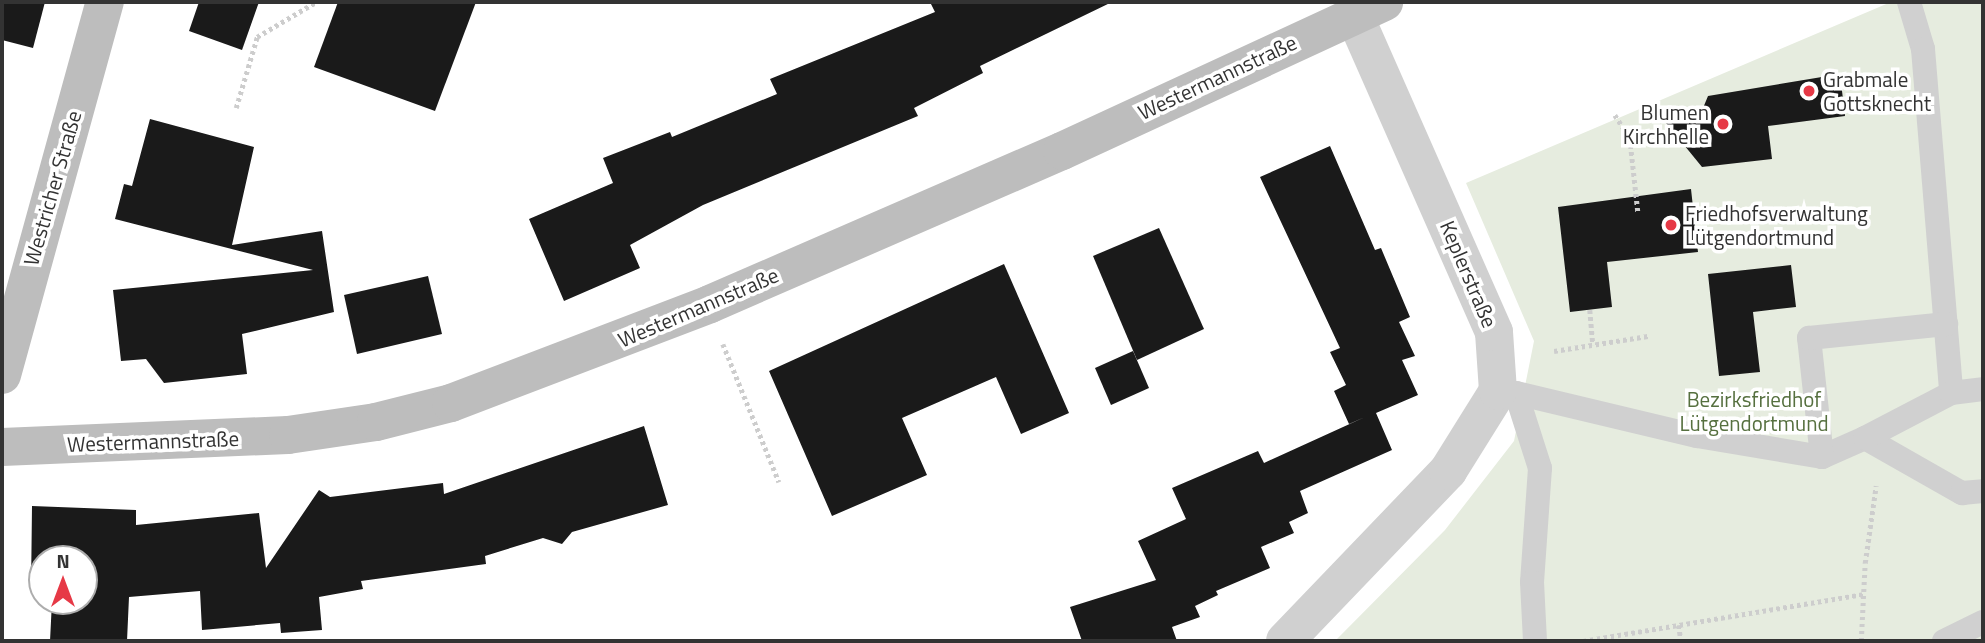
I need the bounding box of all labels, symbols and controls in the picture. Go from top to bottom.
street label: Westermannstraße [1134,29,1300,125]
place label: Grabmale Gottsknecht [1823,66,1931,116]
marker: Grabmale Gottsknecht [1801,83,1817,99]
place label: Blumen Kirchhelle [1623,99,1709,149]
street label: Westricher Straße [18,108,86,268]
marker: Blumen Kirchhelle [1715,116,1731,132]
place label: Friedhofsverwaltung Lütgendortmund [1685,200,1868,250]
street label: Keplerstraße [1435,217,1503,331]
marker: Friedhofsverwaltung Lütgendortmund [1663,217,1679,233]
street label: Westermannstraße [614,262,782,352]
park label: Bezirksfriedhof Lütgendortmund [1679,386,1829,436]
street label: Westermannstraße [67,425,239,457]
north arrow [28,545,98,615]
text: N [56,546,70,575]

